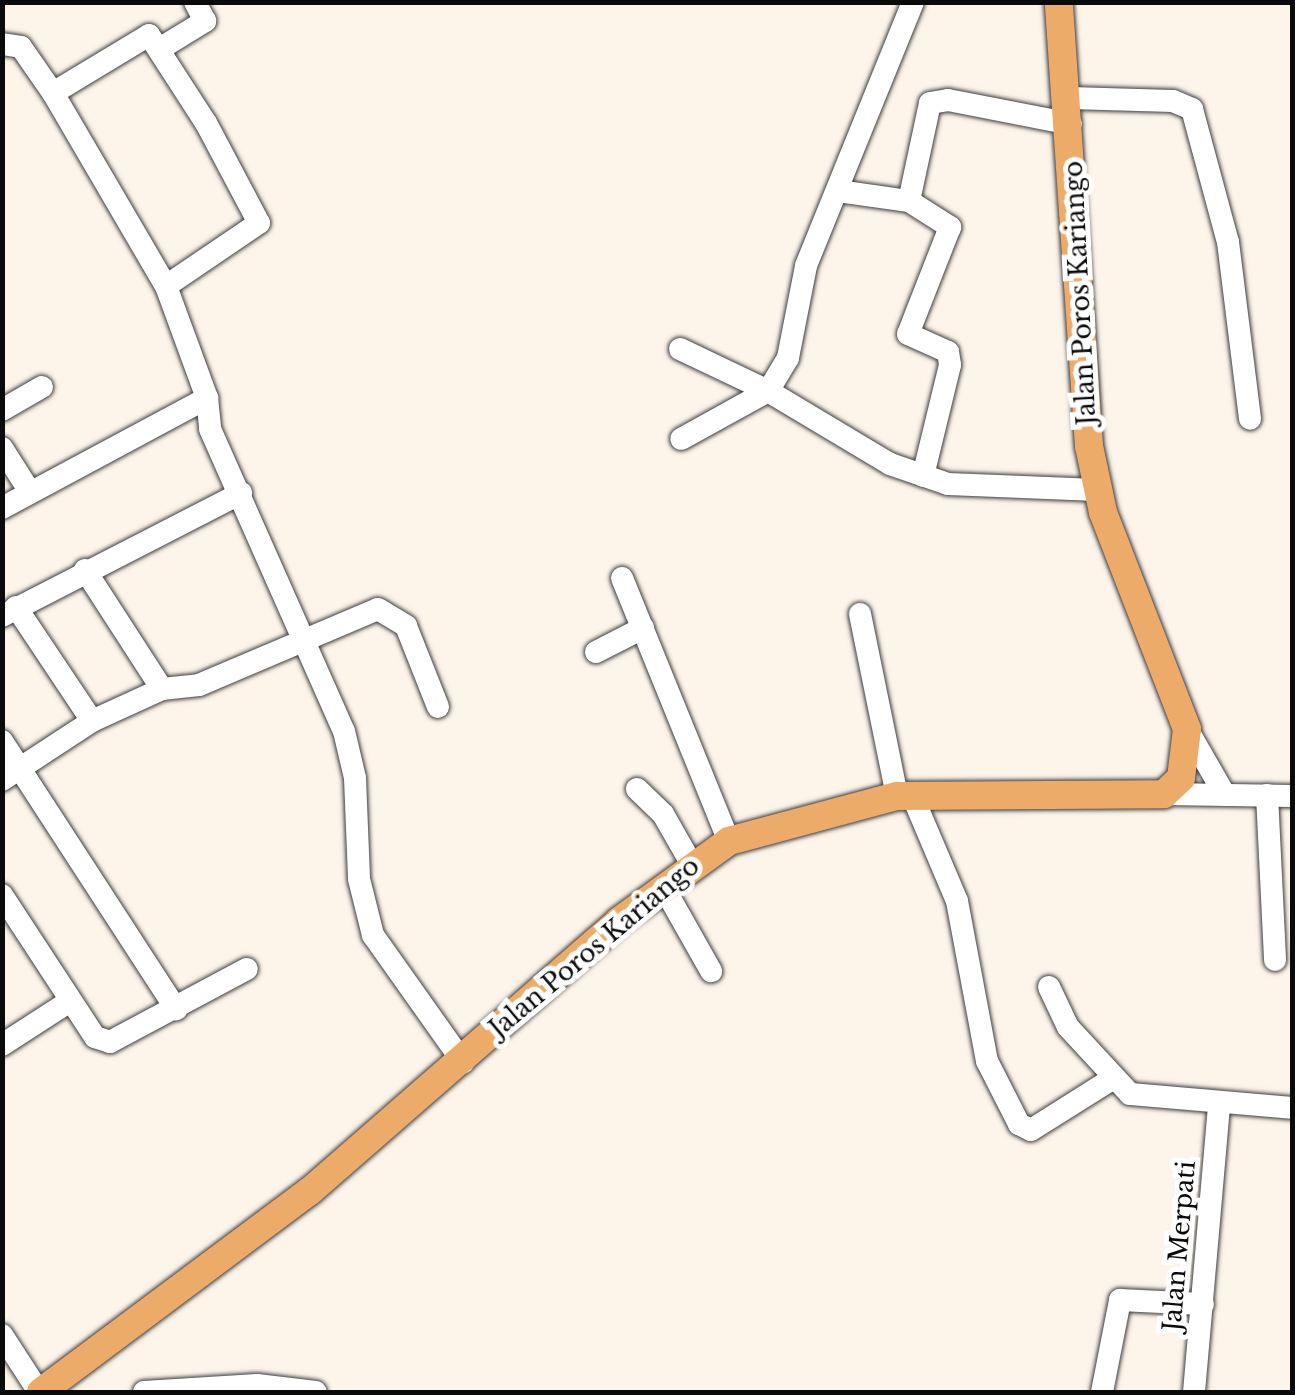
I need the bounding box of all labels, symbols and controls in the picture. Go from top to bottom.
street label: Jalan Poros Kariango [1059,160,1103,426]
street label: Jalan Poros Kariango [484,851,706,1045]
street label: Jalan Merpati [1158,1160,1202,1332]

